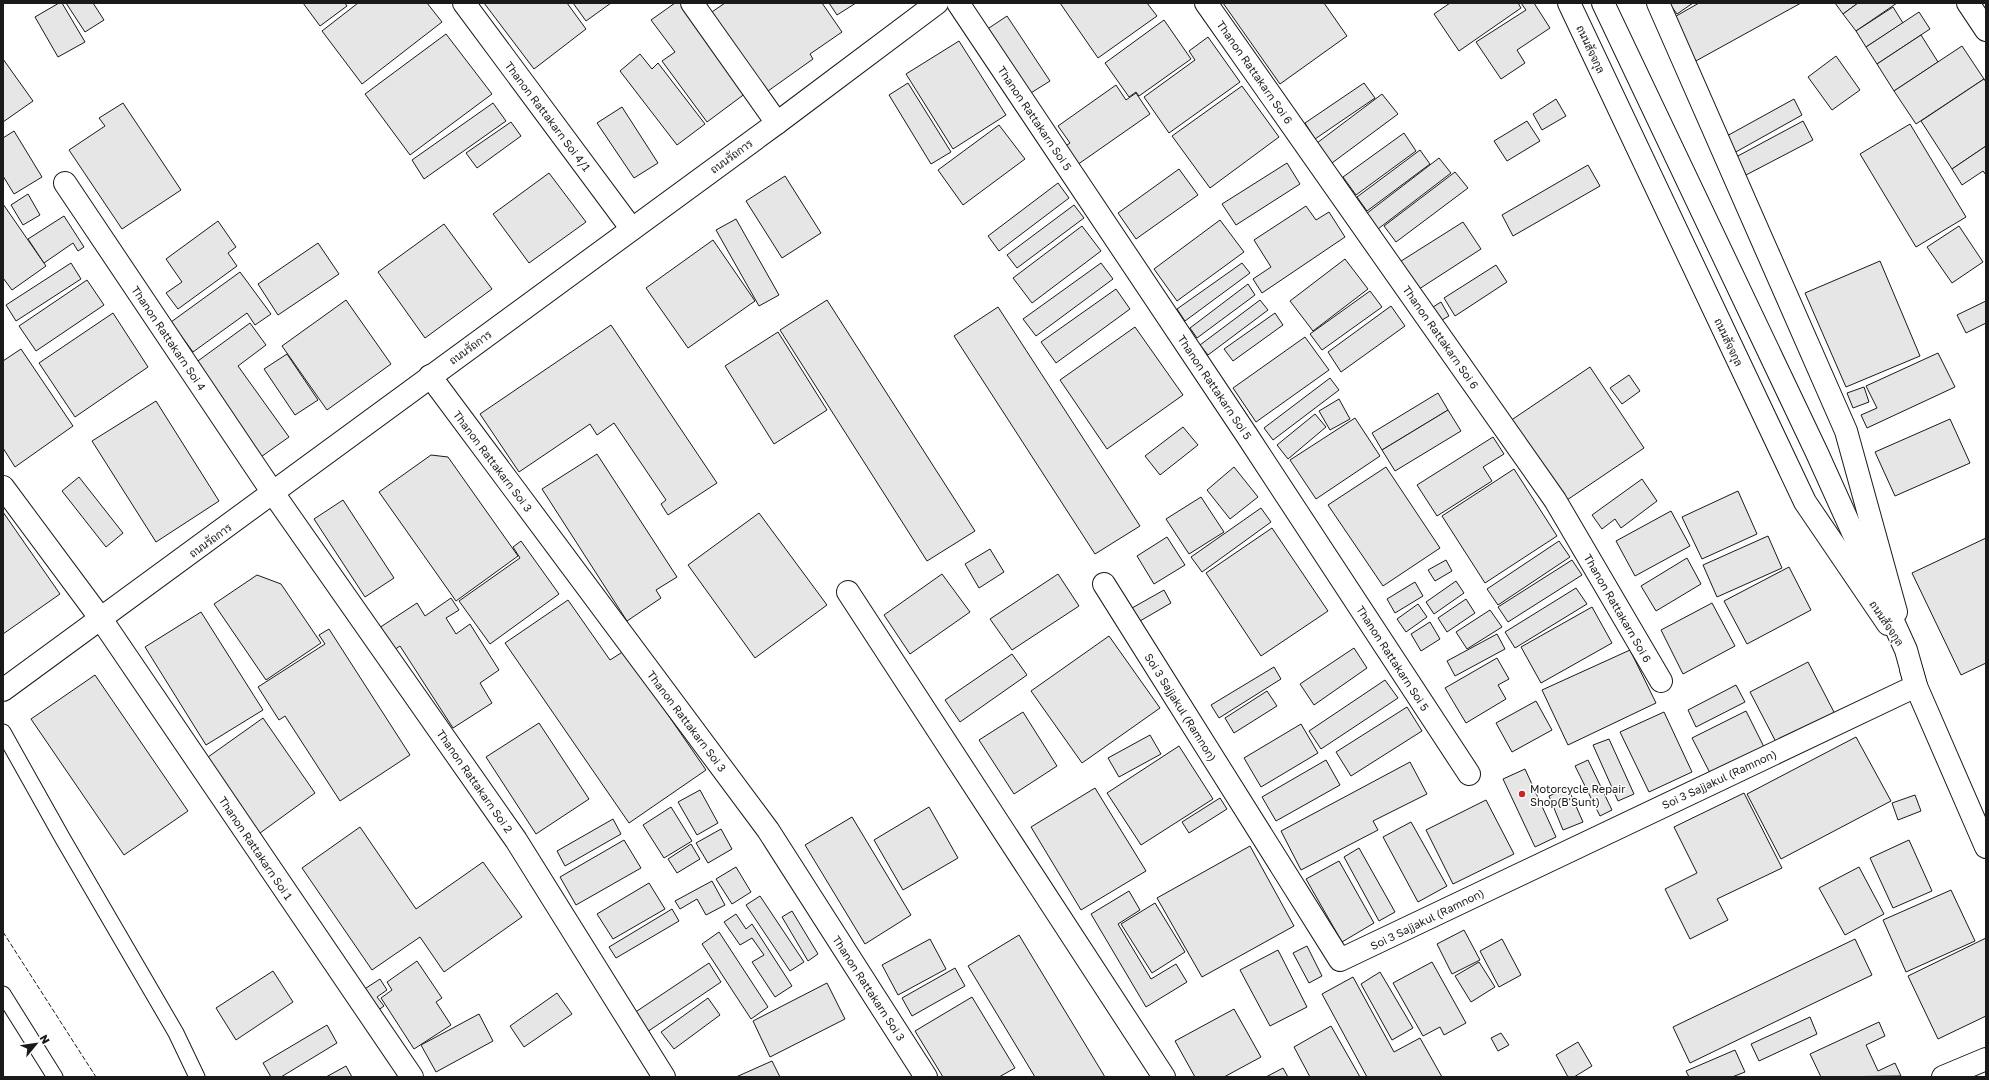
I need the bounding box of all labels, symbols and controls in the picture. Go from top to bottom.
street label: Thanon Rattakarn Soi 6 [1214,18,1296,126]
street label: ถนนสัจจกุล [1571,23,1608,76]
street label: Thanon Rattakarn Soi 4/1 [503,59,593,173]
street label: Thanon Rattakarn Soi 5 [995,63,1075,173]
street label: ถนนรัถการ [707,136,755,176]
street label: Thanon Rattakarn Soi 4 [129,283,209,393]
street label: Thanon Rattakarn Soi 6 [1400,283,1482,391]
street label: ถนนสัจจกุล [1709,316,1746,369]
street label: ถนนรัถการ [446,327,494,367]
street label: Thanon Rattakarn Soi 5 [1175,332,1255,442]
street label: Thanon Rattakarn Soi 3 [451,408,535,514]
street label: ถนนรัถการ [186,520,234,560]
street label: Thanon Rattakarn Soi 6 [1582,551,1655,665]
street label: ถนนสัจจกุล [1865,598,1907,650]
street label: Thanon Rattakarn Soi 5 [1354,603,1432,713]
street label: Soi 3 Sajjakul (Ramnon) [1142,651,1220,763]
street label: Thanon Rattakarn Soi 3 [645,668,729,774]
street label: Thanon Rattakarn Soi 2 [434,727,516,835]
street label: Soi 3 Sajjakul (Ramnon) [1660,747,1778,811]
place label: Motorcycle Repair Shop(B'Sunt) [1530,782,1626,808]
marker: Motorcycle Repair Shop(B'Sunt) [1517,789,1527,799]
street label: Thanon Rattakarn Soi 1 [217,794,295,902]
street label: Soi 3 Sajjakul (Ramnon) [1368,886,1486,952]
street label: Thanon Rattakarn Soi 3 [830,933,908,1043]
north arrow [16,1024,56,1064]
text: N [37,1032,53,1046]

